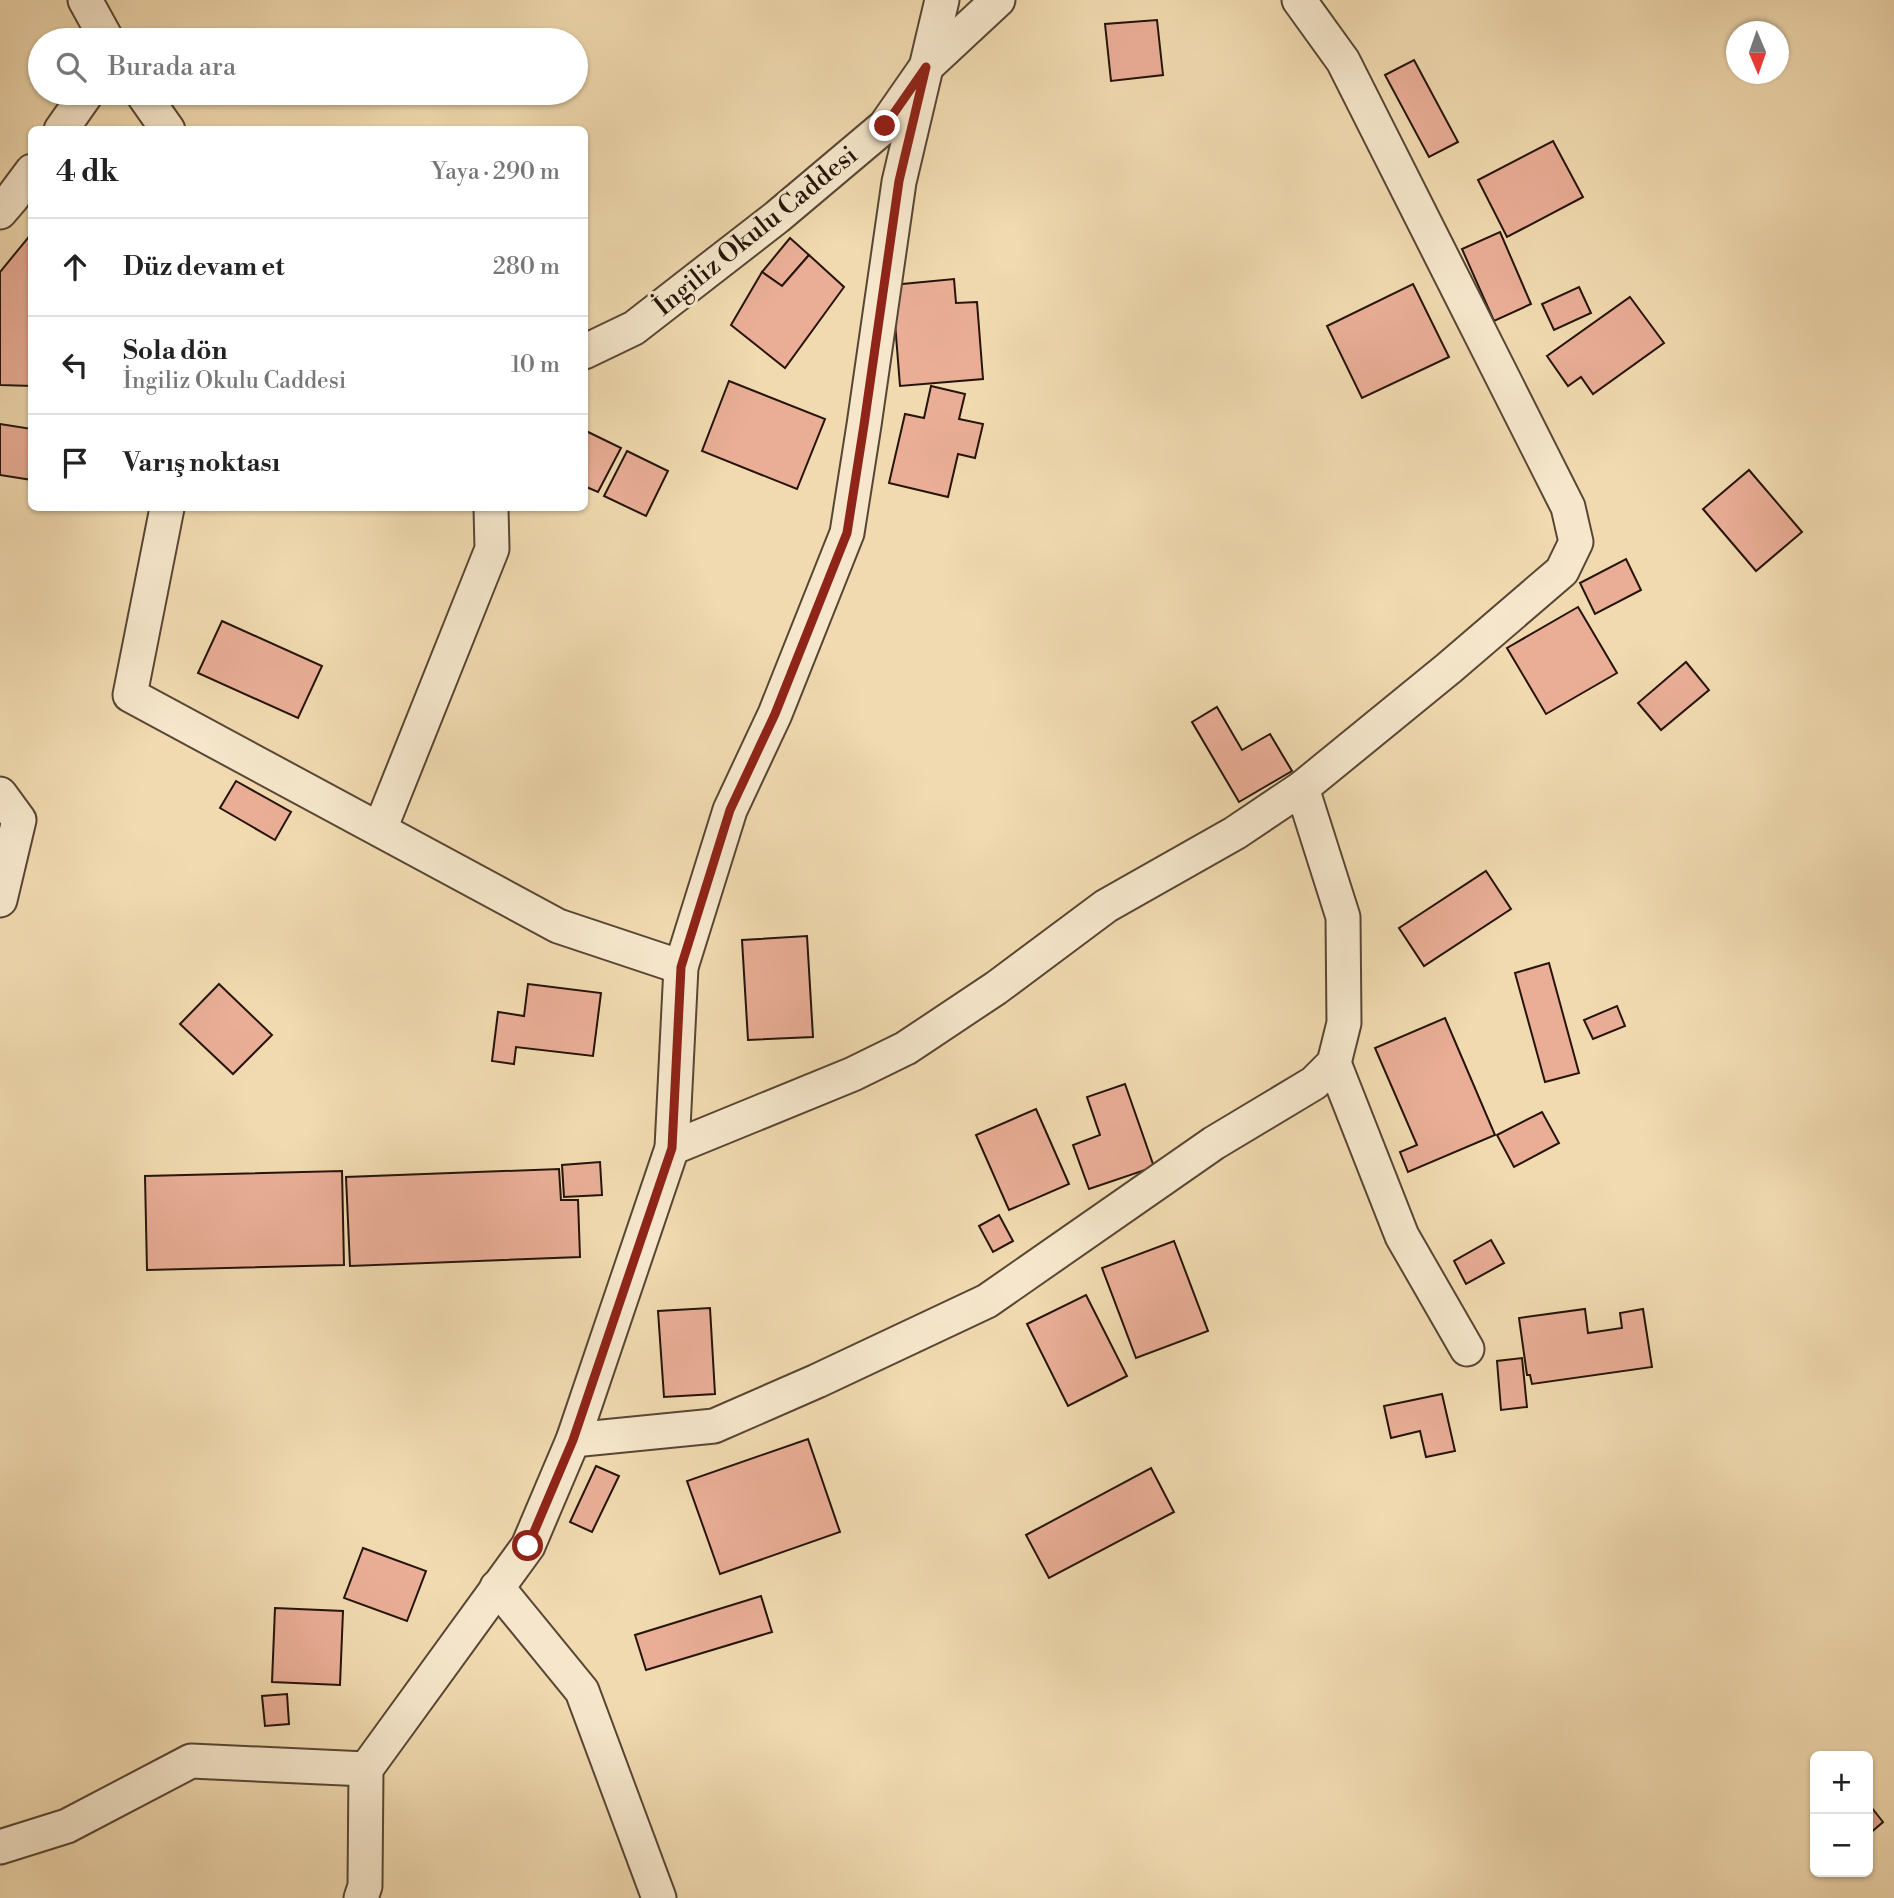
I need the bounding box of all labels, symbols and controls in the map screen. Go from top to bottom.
north arrow [1726,21,1789,84]
search box [28,28,588,105]
icon: search [52,48,90,86]
text: Burada ara [108,51,236,83]
route end [869,110,900,141]
street label: İngiliz Okulu Caddesi [647,138,864,323]
text: 4 dk [56,153,118,191]
text: Yaya · 290 m [431,158,560,186]
icon: ahead [56,248,94,286]
text: Düz devam et [123,251,285,283]
text: 280 m [493,253,560,281]
text: Sola dön [123,335,228,367]
icon: left [56,346,94,384]
text: 10 m [511,351,560,379]
text: İngiliz Okulu Caddesi [123,367,346,395]
icon: arrive [56,444,94,482]
text: Varış noktası [123,447,280,479]
route start [512,1530,543,1561]
map controls [1810,1751,1873,1877]
button: + [1810,1751,1873,1814]
button: − [1810,1814,1873,1877]

